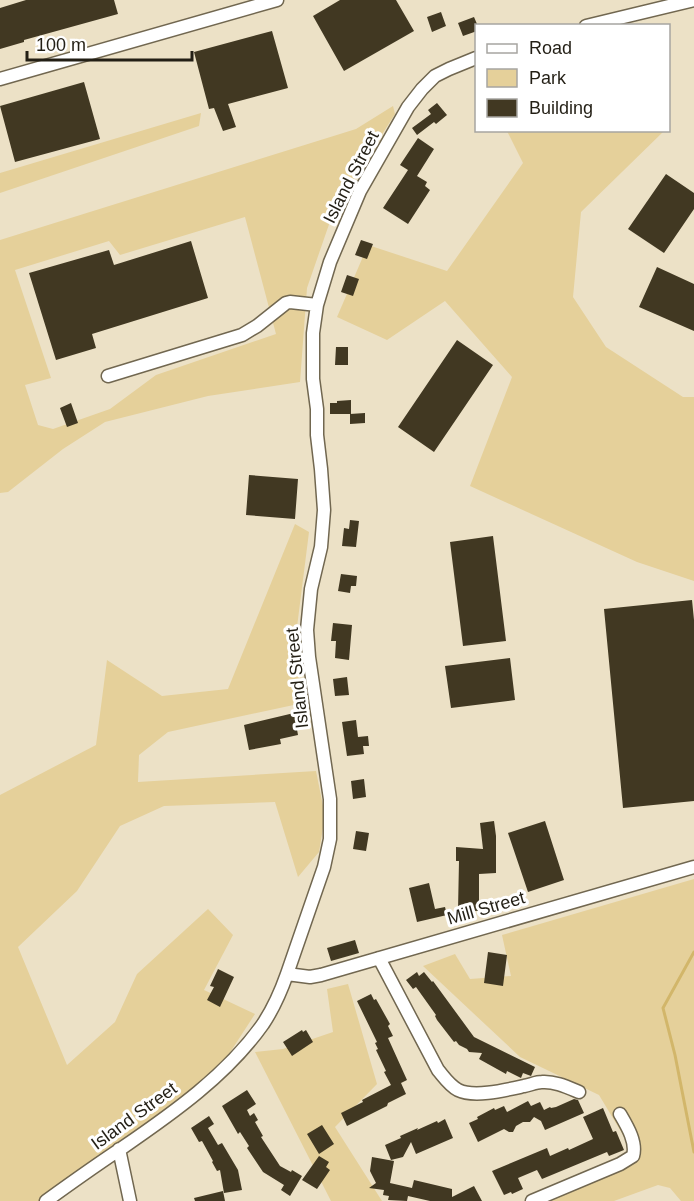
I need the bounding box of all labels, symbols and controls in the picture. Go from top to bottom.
scale bar [27,24,192,62]
legend [475,24,670,132]
text: 100 m [36,35,86,55]
text: Road [529,38,572,58]
text: Park [529,68,567,88]
text: Building [529,98,593,118]
street label: Island Street [319,127,383,227]
street label: Island Street [282,627,312,729]
street label: Mill Street [445,887,527,929]
street label: Island Street [87,1078,181,1154]

